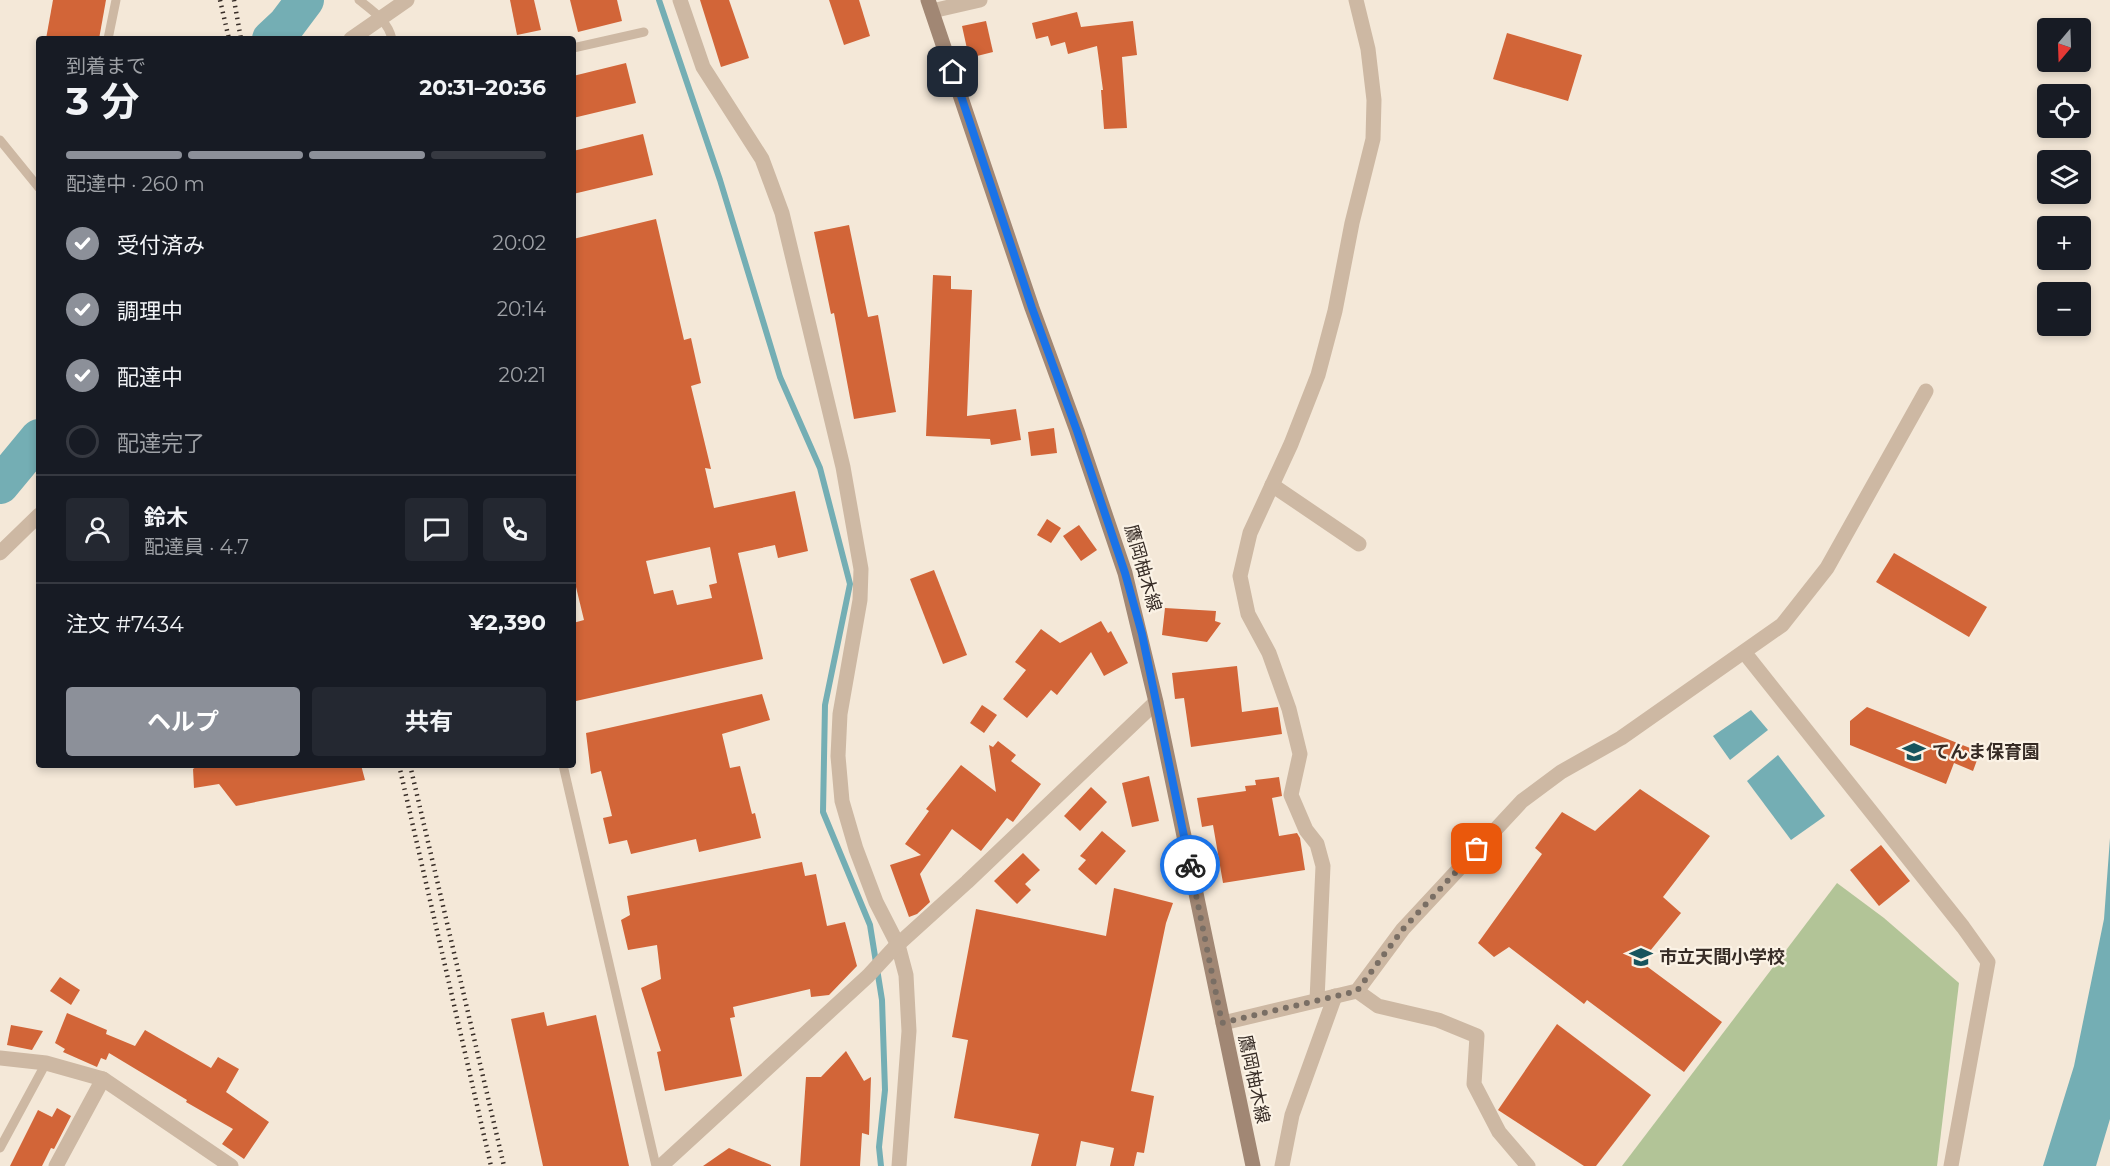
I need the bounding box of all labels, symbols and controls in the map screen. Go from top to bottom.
north arrow [2037,18,2091,72]
map controls [2037,18,2091,336]
pin [927,46,978,97]
text: 到着まで [66,54,146,78]
icon: home [936,55,969,88]
text: 20:31–20:36 [419,74,546,101]
text: 3 分 [66,77,139,125]
button: locate [2037,84,2091,138]
button: layers [2037,150,2091,204]
text: 配達中 · 260 m [66,172,205,196]
button: + [2037,216,2091,270]
icon: check [66,227,99,260]
text: 20:02 [493,231,546,255]
text: 受付済み [117,232,205,259]
button: − [2037,282,2091,336]
icon: check [66,293,99,326]
text: 20:14 [497,297,546,321]
text: 調理中 [117,298,183,325]
icon: check [66,359,99,392]
text: 20:21 [499,363,546,387]
text: 配達中 [117,364,183,391]
text: 配達完了 [117,430,205,457]
button: person [66,498,129,561]
button: chat [405,498,468,561]
button: phone [483,498,546,561]
text: 鈴木 [144,504,188,531]
street label: 鷹岡柚木線 [1120,522,1166,614]
text: 配達員 · 4.7 [144,535,249,559]
text: ¥2,390 [469,609,546,636]
text: 注文 #7434 [66,611,184,638]
button: ヘルプ [66,687,300,756]
button: 共有 [312,687,546,756]
school or university icon: てんま保育園 [1901,739,1927,765]
place label: てんま保育園 [1932,741,2040,763]
pin [1451,823,1502,874]
icon: bag [1460,832,1493,865]
courier [1160,835,1220,895]
icon: bike [1174,849,1207,882]
school or university icon: 市立天間小学校 [1628,944,1654,970]
place label: 市立天間小学校 [1659,946,1785,968]
street label: 鷹岡柚木線 [1234,1033,1274,1125]

